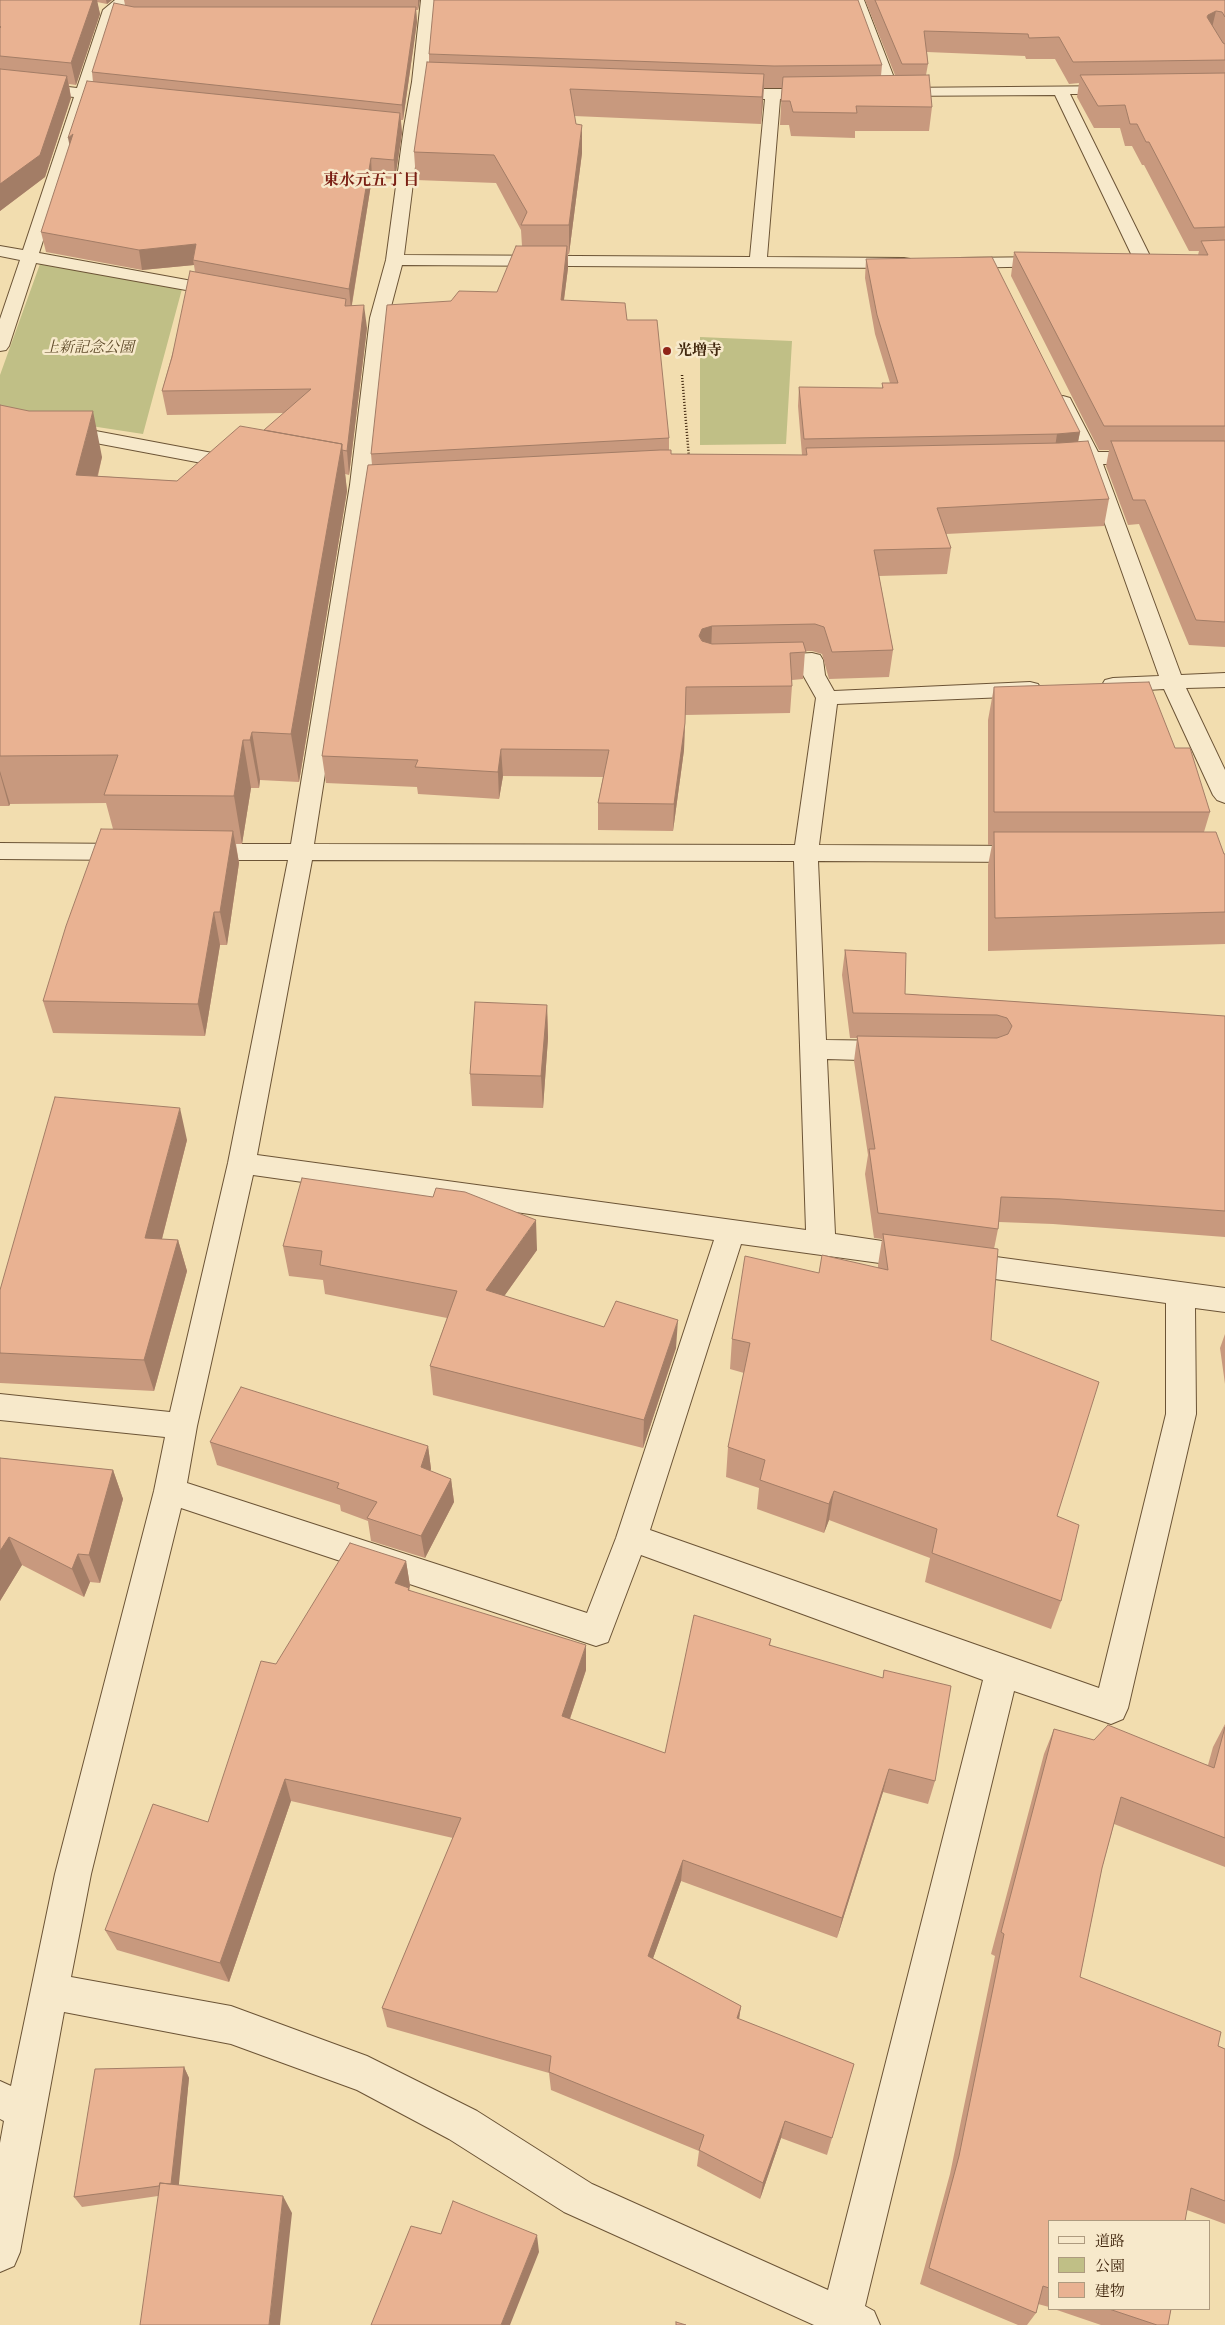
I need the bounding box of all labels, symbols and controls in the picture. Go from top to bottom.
district label: 東水元五丁目 [323,171,419,191]
park label: 上新記念公園 [44,339,134,357]
place label: 光増寺 [677,342,722,360]
marker: 光増寺 [661,345,673,357]
legend [1048,2220,1210,2310]
text: 道路 [1095,2231,1125,2251]
text: 公園 [1095,2256,1125,2276]
text: 建物 [1095,2281,1125,2301]

